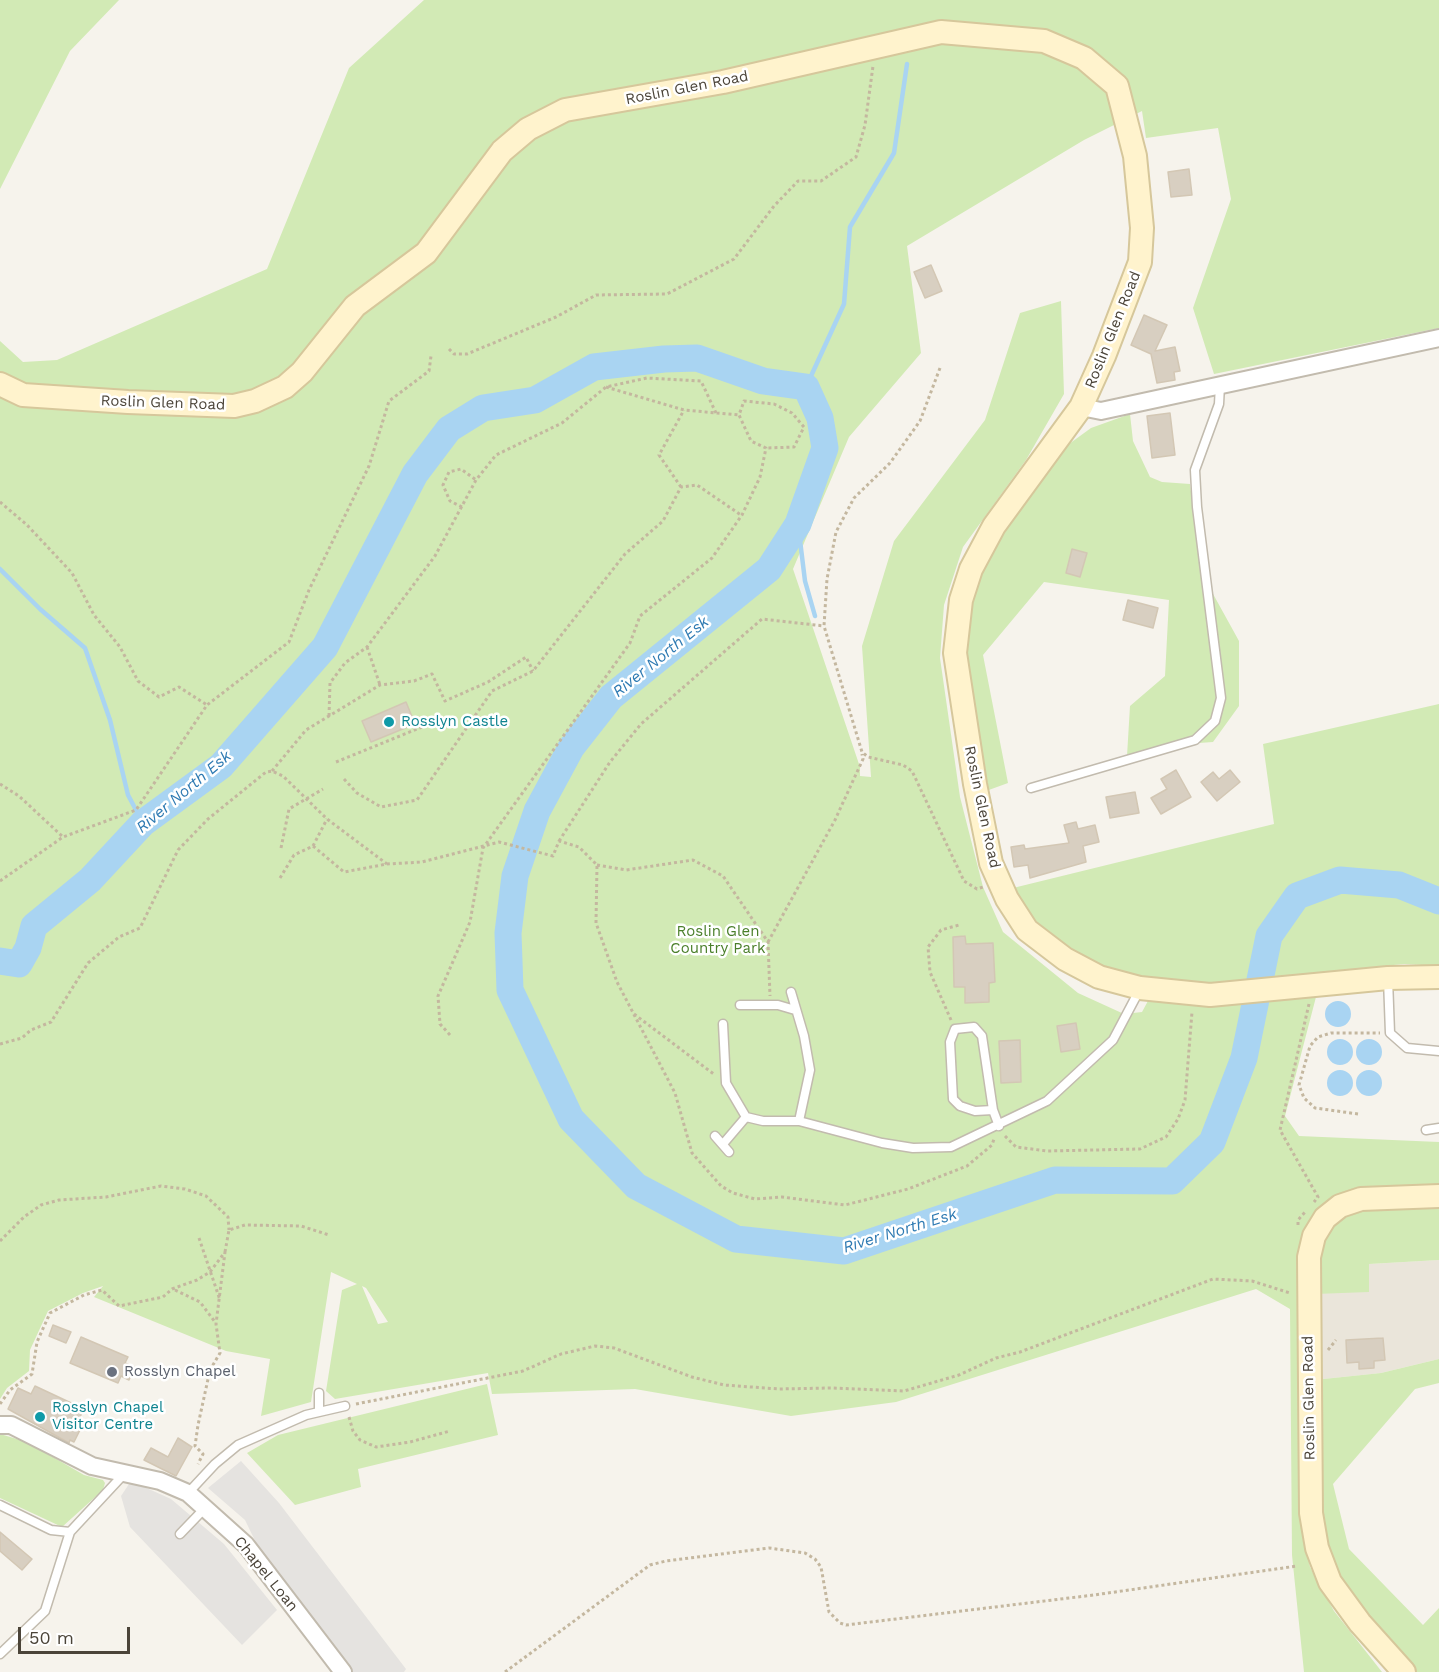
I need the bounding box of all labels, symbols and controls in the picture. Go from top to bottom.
street label: Roslin Glen Road [624,67,750,109]
street label: Roslin Glen Road [1081,269,1145,391]
street label: Roslin Glen Road [100,392,226,414]
water label: River North Esk [609,612,713,702]
place label: Rosslyn Castle [401,713,508,731]
marker: Rosslyn Castle [382,715,396,729]
street label: Roslin Glen Road [960,744,1004,870]
water label: River North Esk [133,747,235,837]
park label: Roslin Glen Country Park [670,923,766,958]
water label: River North Esk [841,1205,959,1257]
street label: Roslin Glen Road [1299,1335,1319,1461]
place label: Rosslyn Chapel [124,1363,236,1381]
marker: Rosslyn Chapel [105,1365,119,1379]
place label: Rosslyn Chapel Visitor Centre [52,1399,164,1434]
marker: Rosslyn Chapel Visitor Centre [33,1410,47,1424]
street label: Chapel Loan [230,1533,302,1615]
scale bar [21,1615,134,1653]
text: 50 m [29,1627,74,1648]

